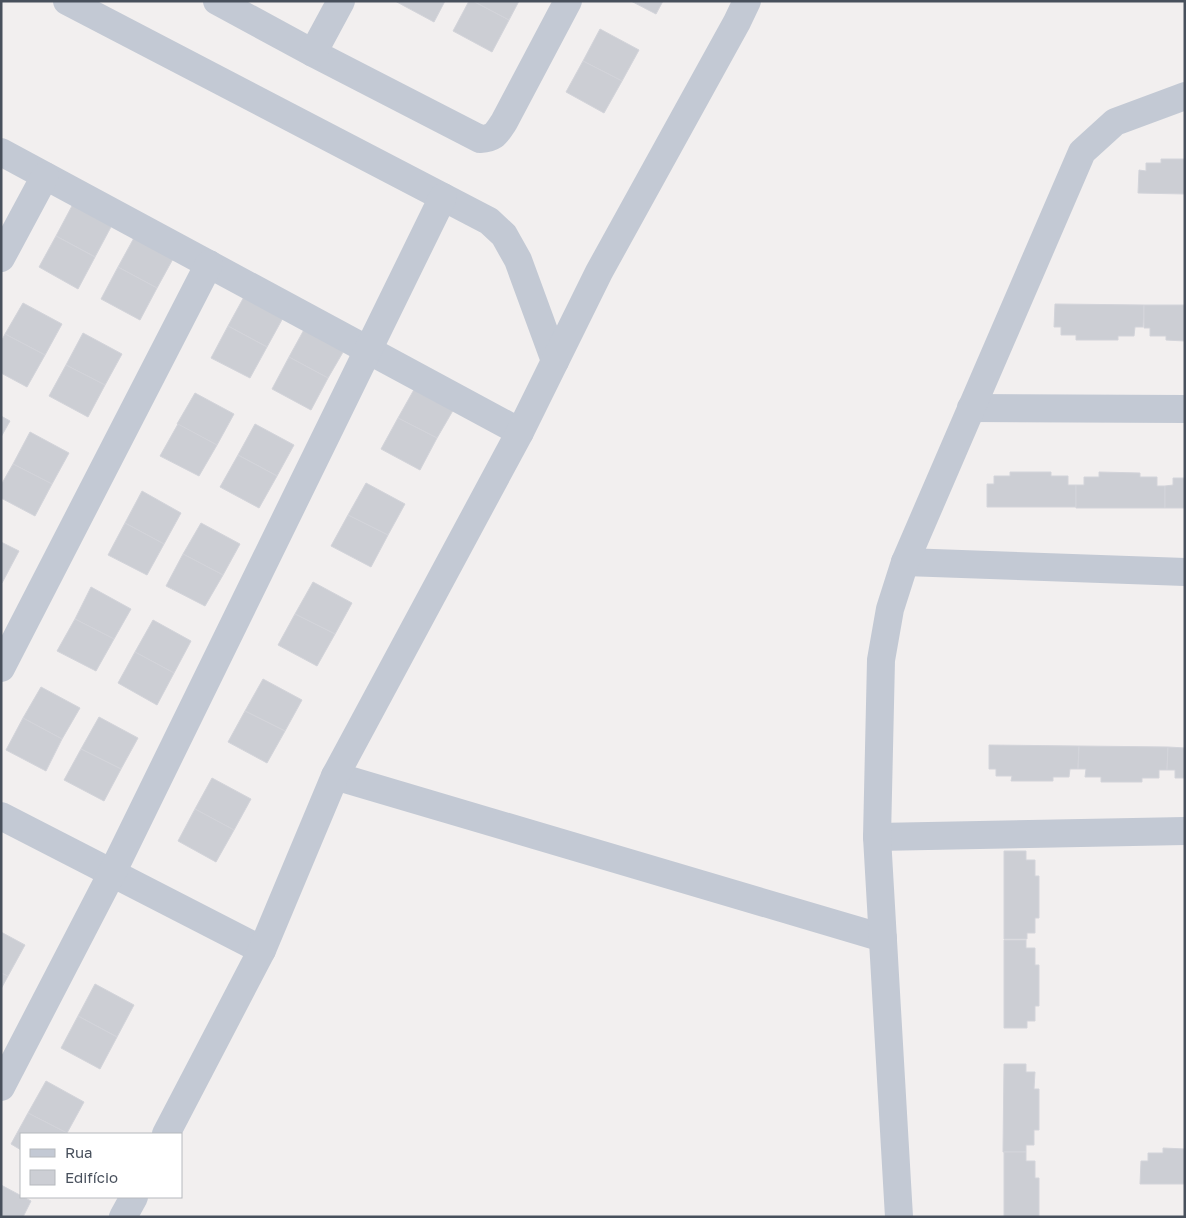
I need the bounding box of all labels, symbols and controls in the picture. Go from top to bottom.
legend [20,1133,182,1198]
text: Rua [65,1143,92,1161]
text: Edifício [65,1168,118,1186]

